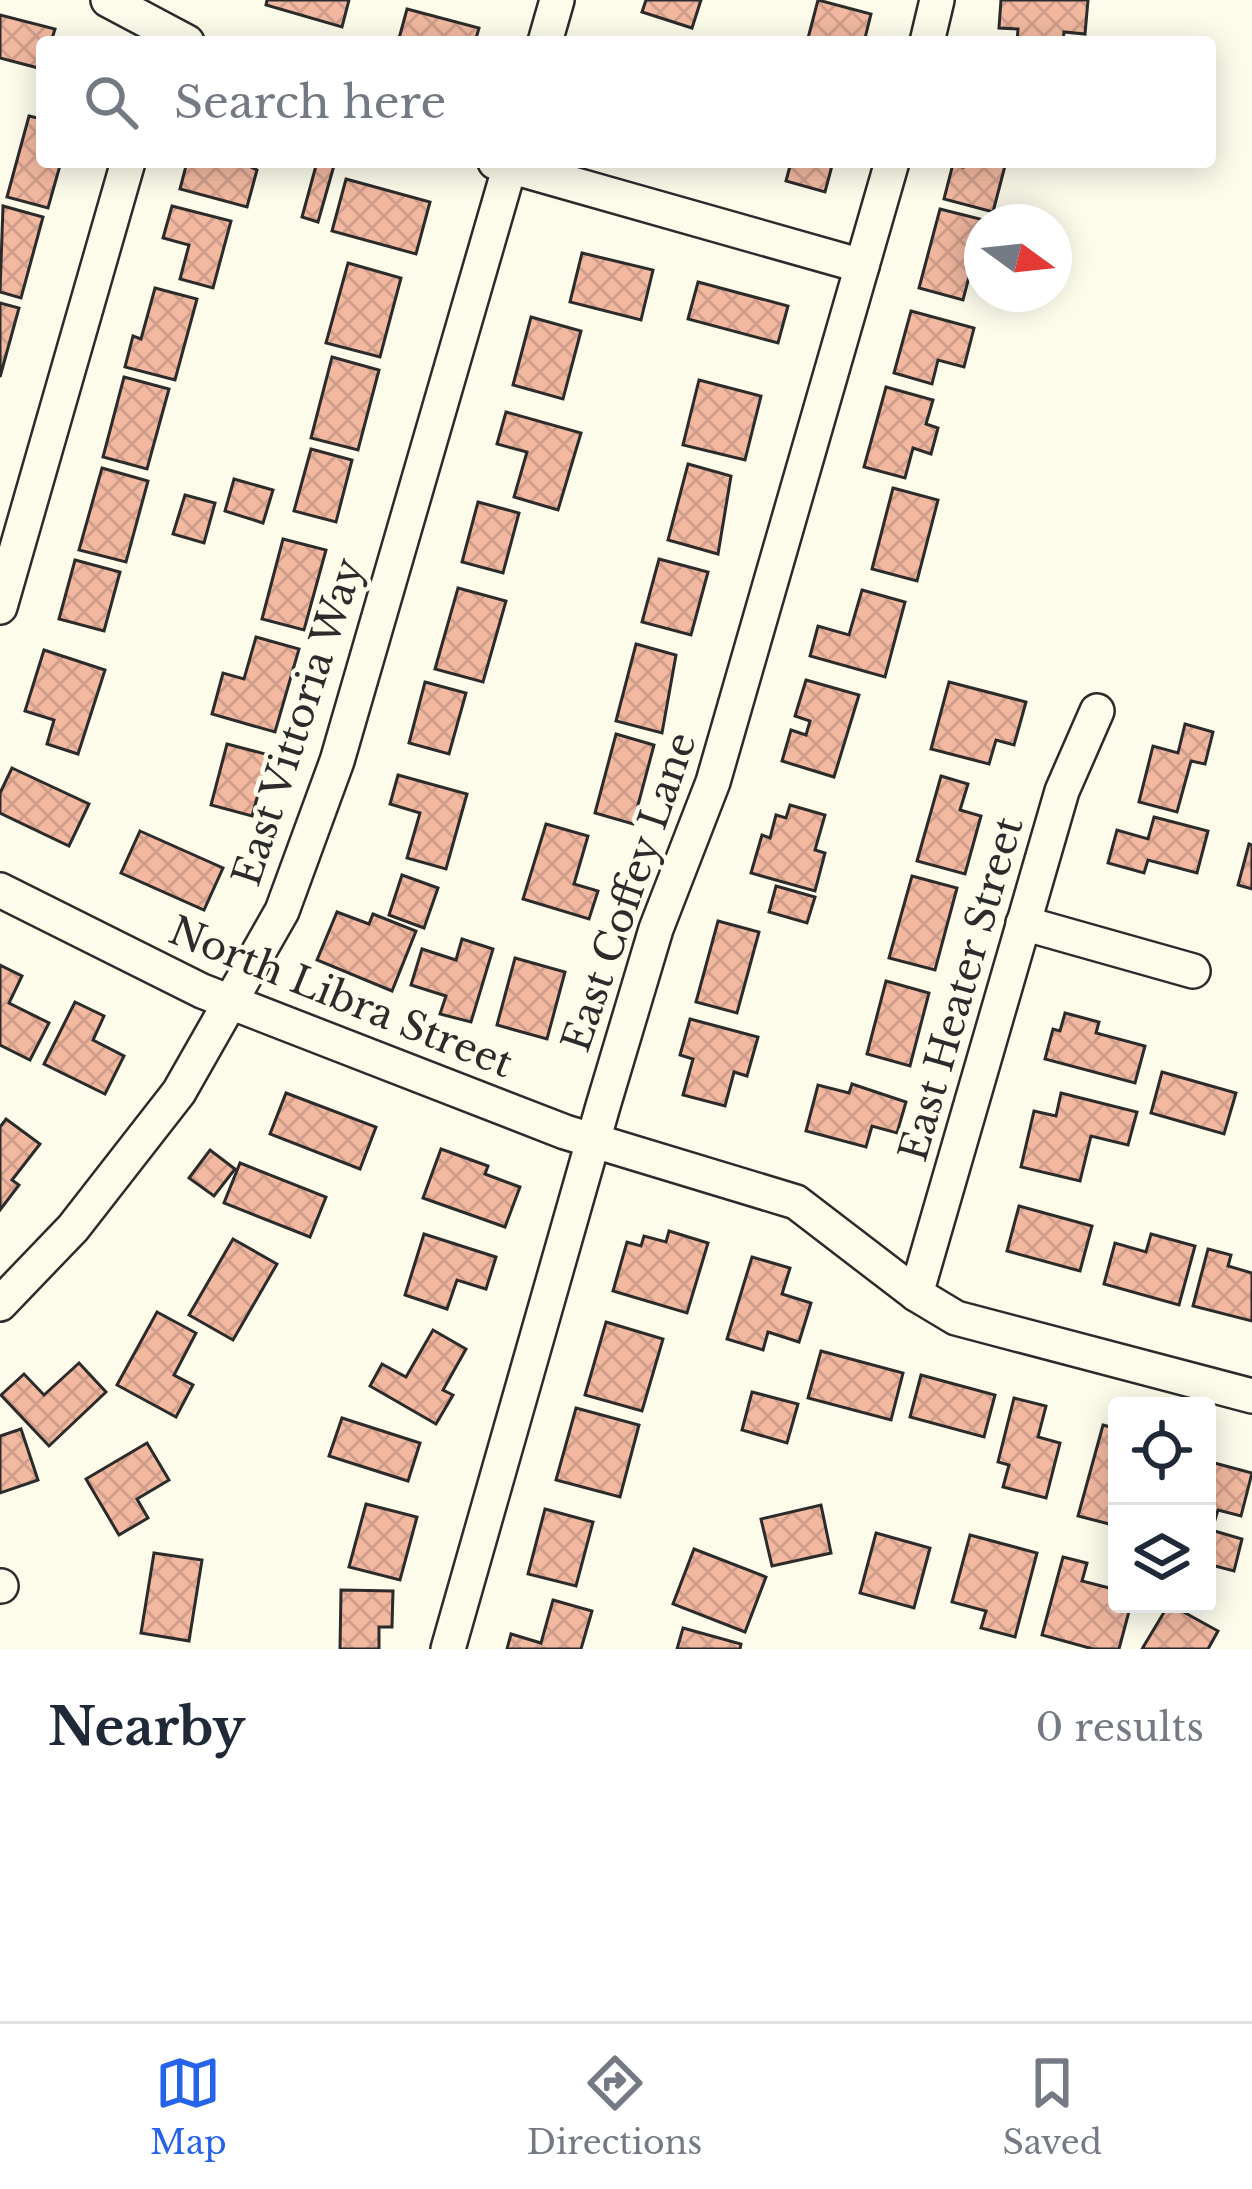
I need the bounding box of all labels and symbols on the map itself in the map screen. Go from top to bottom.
north arrow [964,204,1072,312]
street label: East Vittoria Way [222,552,374,892]
street label: East Coffey Lane [551,726,707,1058]
street label: East Heater Street [888,811,1034,1167]
street label: North Libra Street [162,906,520,1088]

